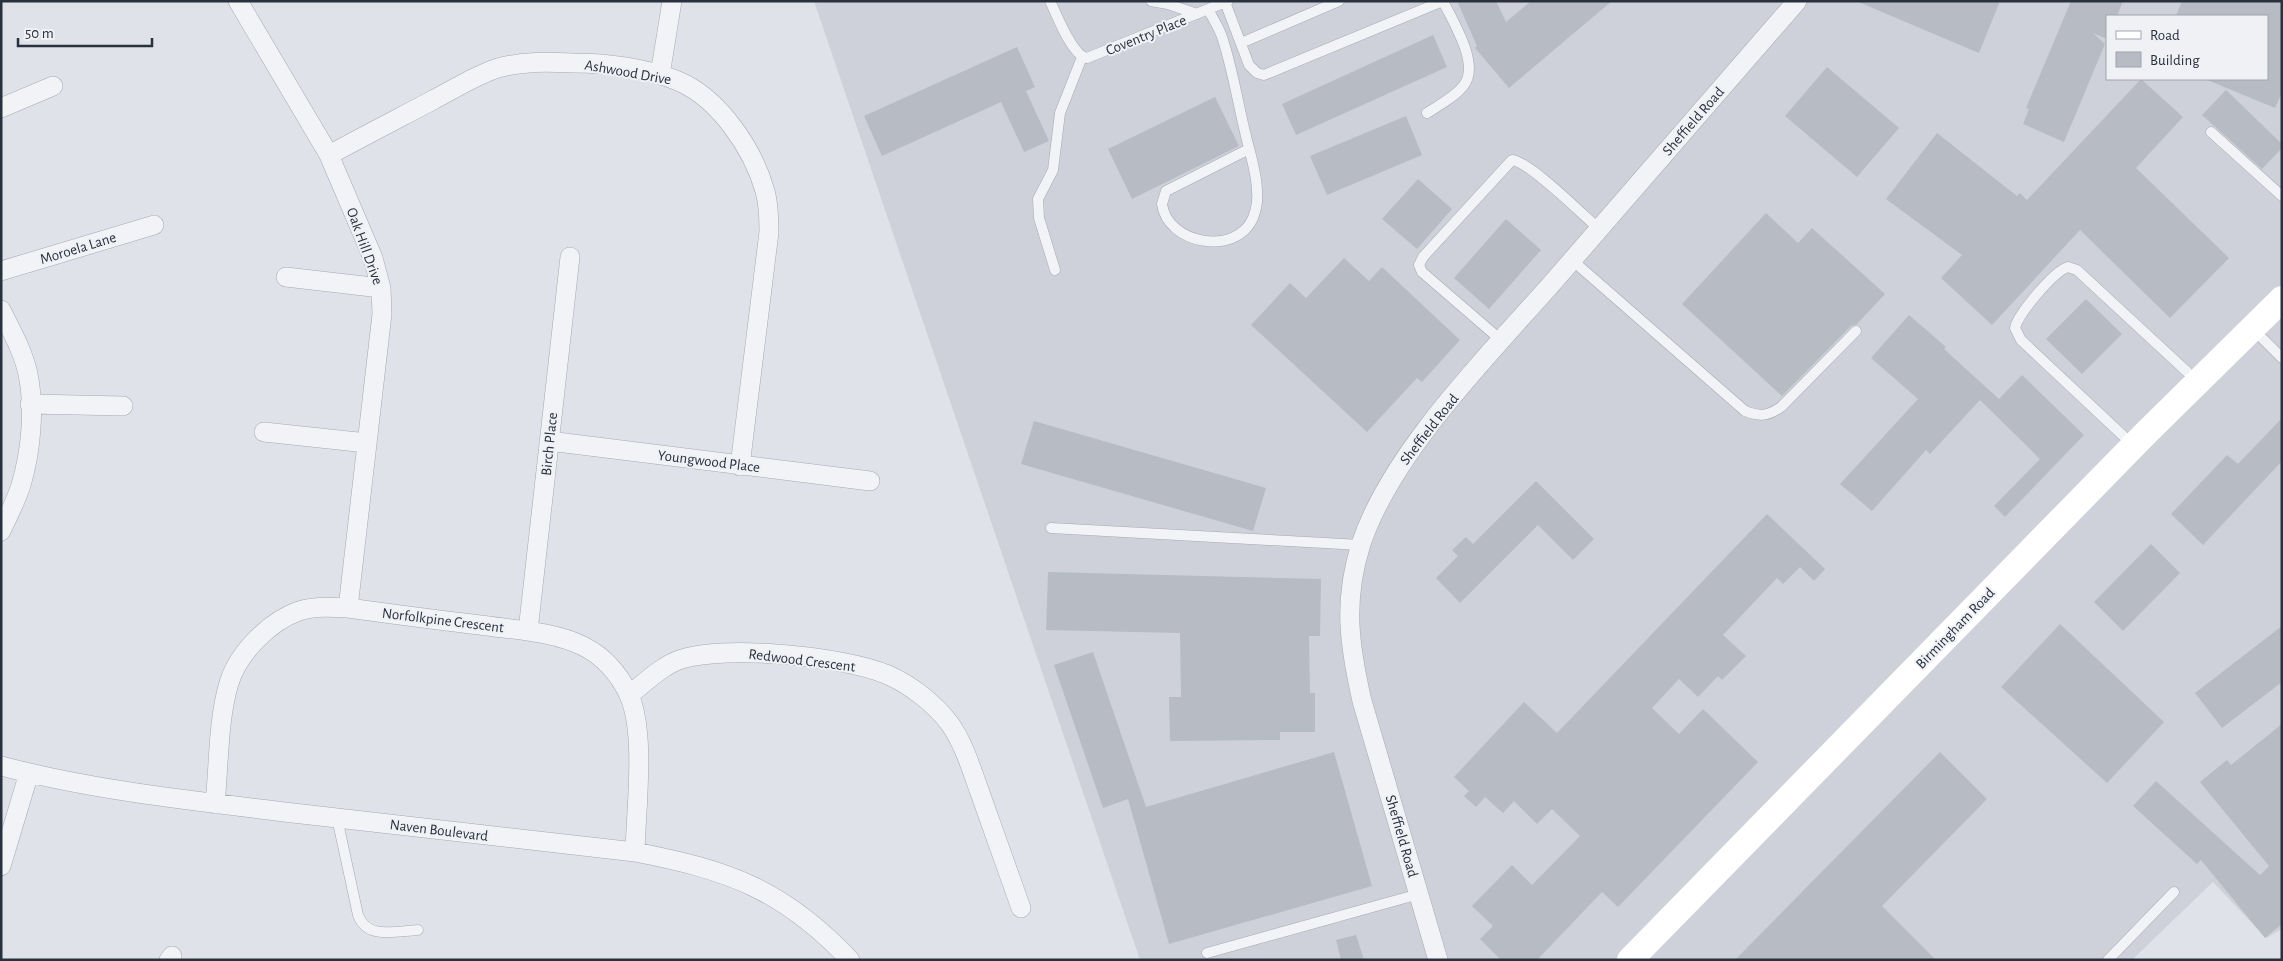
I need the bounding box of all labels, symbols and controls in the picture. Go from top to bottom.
street label: Coventry Place [1104,13,1189,58]
scale bar [18,15,151,47]
legend [2106,15,2268,80]
text: 50 m [25,26,54,41]
text: Road [2150,28,2180,43]
text: Building [2150,53,2200,68]
street label: Ashwood Drive [583,57,673,88]
street label: Sheffield Road [1660,84,1727,158]
street label: Oak Hill Drive [344,206,385,287]
street label: Moroela Lane [38,230,118,267]
street label: Sheffield Road [1397,391,1462,467]
street label: Birch Place [539,412,560,477]
street label: Youngwood Place [657,448,761,475]
street label: Birmingham Road [1913,585,1998,672]
street label: Norfolkpine Crescent [381,606,505,635]
street label: Redwood Crescent [748,647,856,675]
street label: Sheffield Road [1383,793,1421,879]
street label: Naven Boulevard [389,817,489,844]

